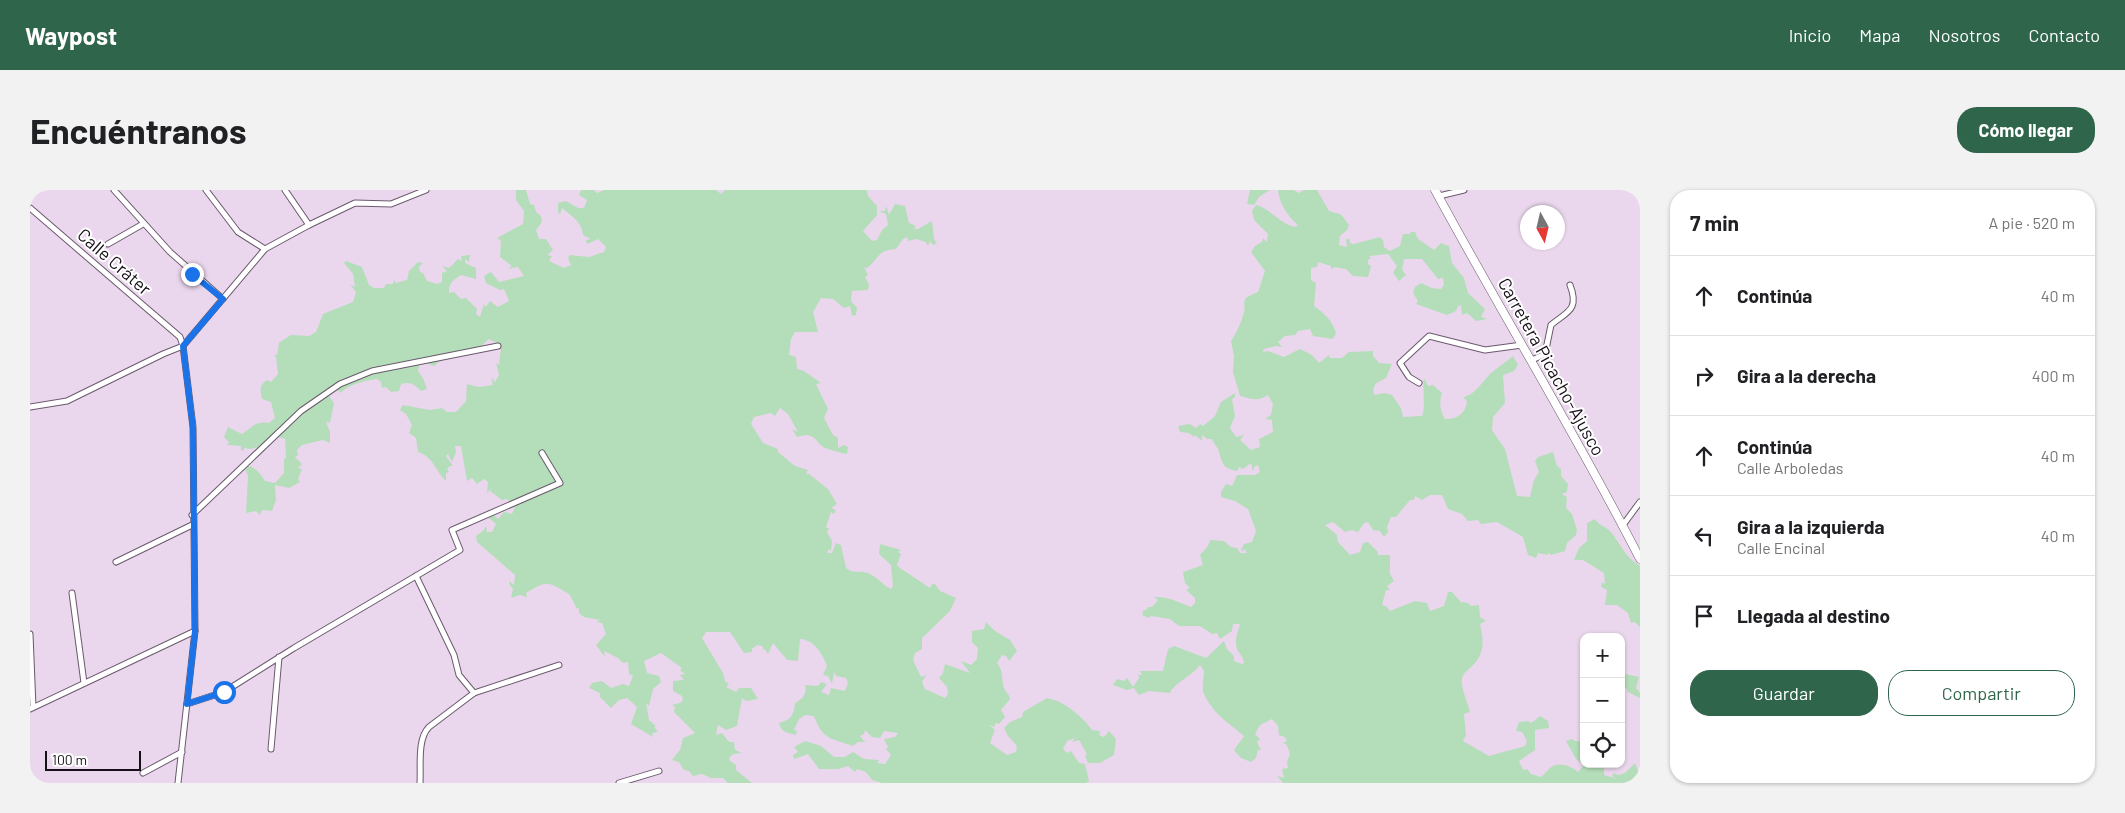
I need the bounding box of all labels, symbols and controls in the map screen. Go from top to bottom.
text: Waypost [25,21,117,50]
text: Inicio [1789,24,1831,46]
text: Mapa [1859,24,1901,46]
text: Nosotros [1929,24,2000,46]
text: Contacto [2028,24,2100,46]
button: Cómo llegar [1957,107,2095,153]
text: Encuéntranos [30,109,247,151]
north arrow [1520,205,1565,250]
text: 7 min [1690,210,1739,235]
text: A pie · 520 m [1989,213,2075,232]
street label: Calle Cráter [73,223,156,300]
route end [181,263,204,286]
street label: Carretera Picacho-Ajusco [1494,274,1610,459]
icon: ahead [1690,282,1718,310]
text: Continúa [1737,284,1812,307]
text: 40 m [2041,286,2075,305]
icon: right [1690,362,1718,390]
text: Gira a la derecha [1737,364,1876,387]
text: 400 m [2032,366,2075,385]
text: Continúa [1737,435,1812,458]
icon: ahead [1690,442,1718,470]
text: 40 m [2041,446,2075,465]
text: Calle Arboledas [1737,458,1844,477]
text: Gira a la izquierda [1737,515,1885,538]
icon: left [1690,522,1718,550]
text: 40 m [2041,526,2075,545]
text: Calle Encinal [1737,538,1825,557]
icon: arrive [1690,602,1718,630]
text: Llegada al destino [1737,604,1890,627]
map controls [1580,633,1625,768]
button: + [1580,633,1625,678]
button: Guardar [1690,670,1878,716]
button: Compartir [1888,670,2075,716]
button: − [1580,678,1625,723]
route start [213,681,236,704]
button: locate [1580,723,1625,768]
scale bar [45,748,141,771]
text: 100 m [52,751,87,768]

